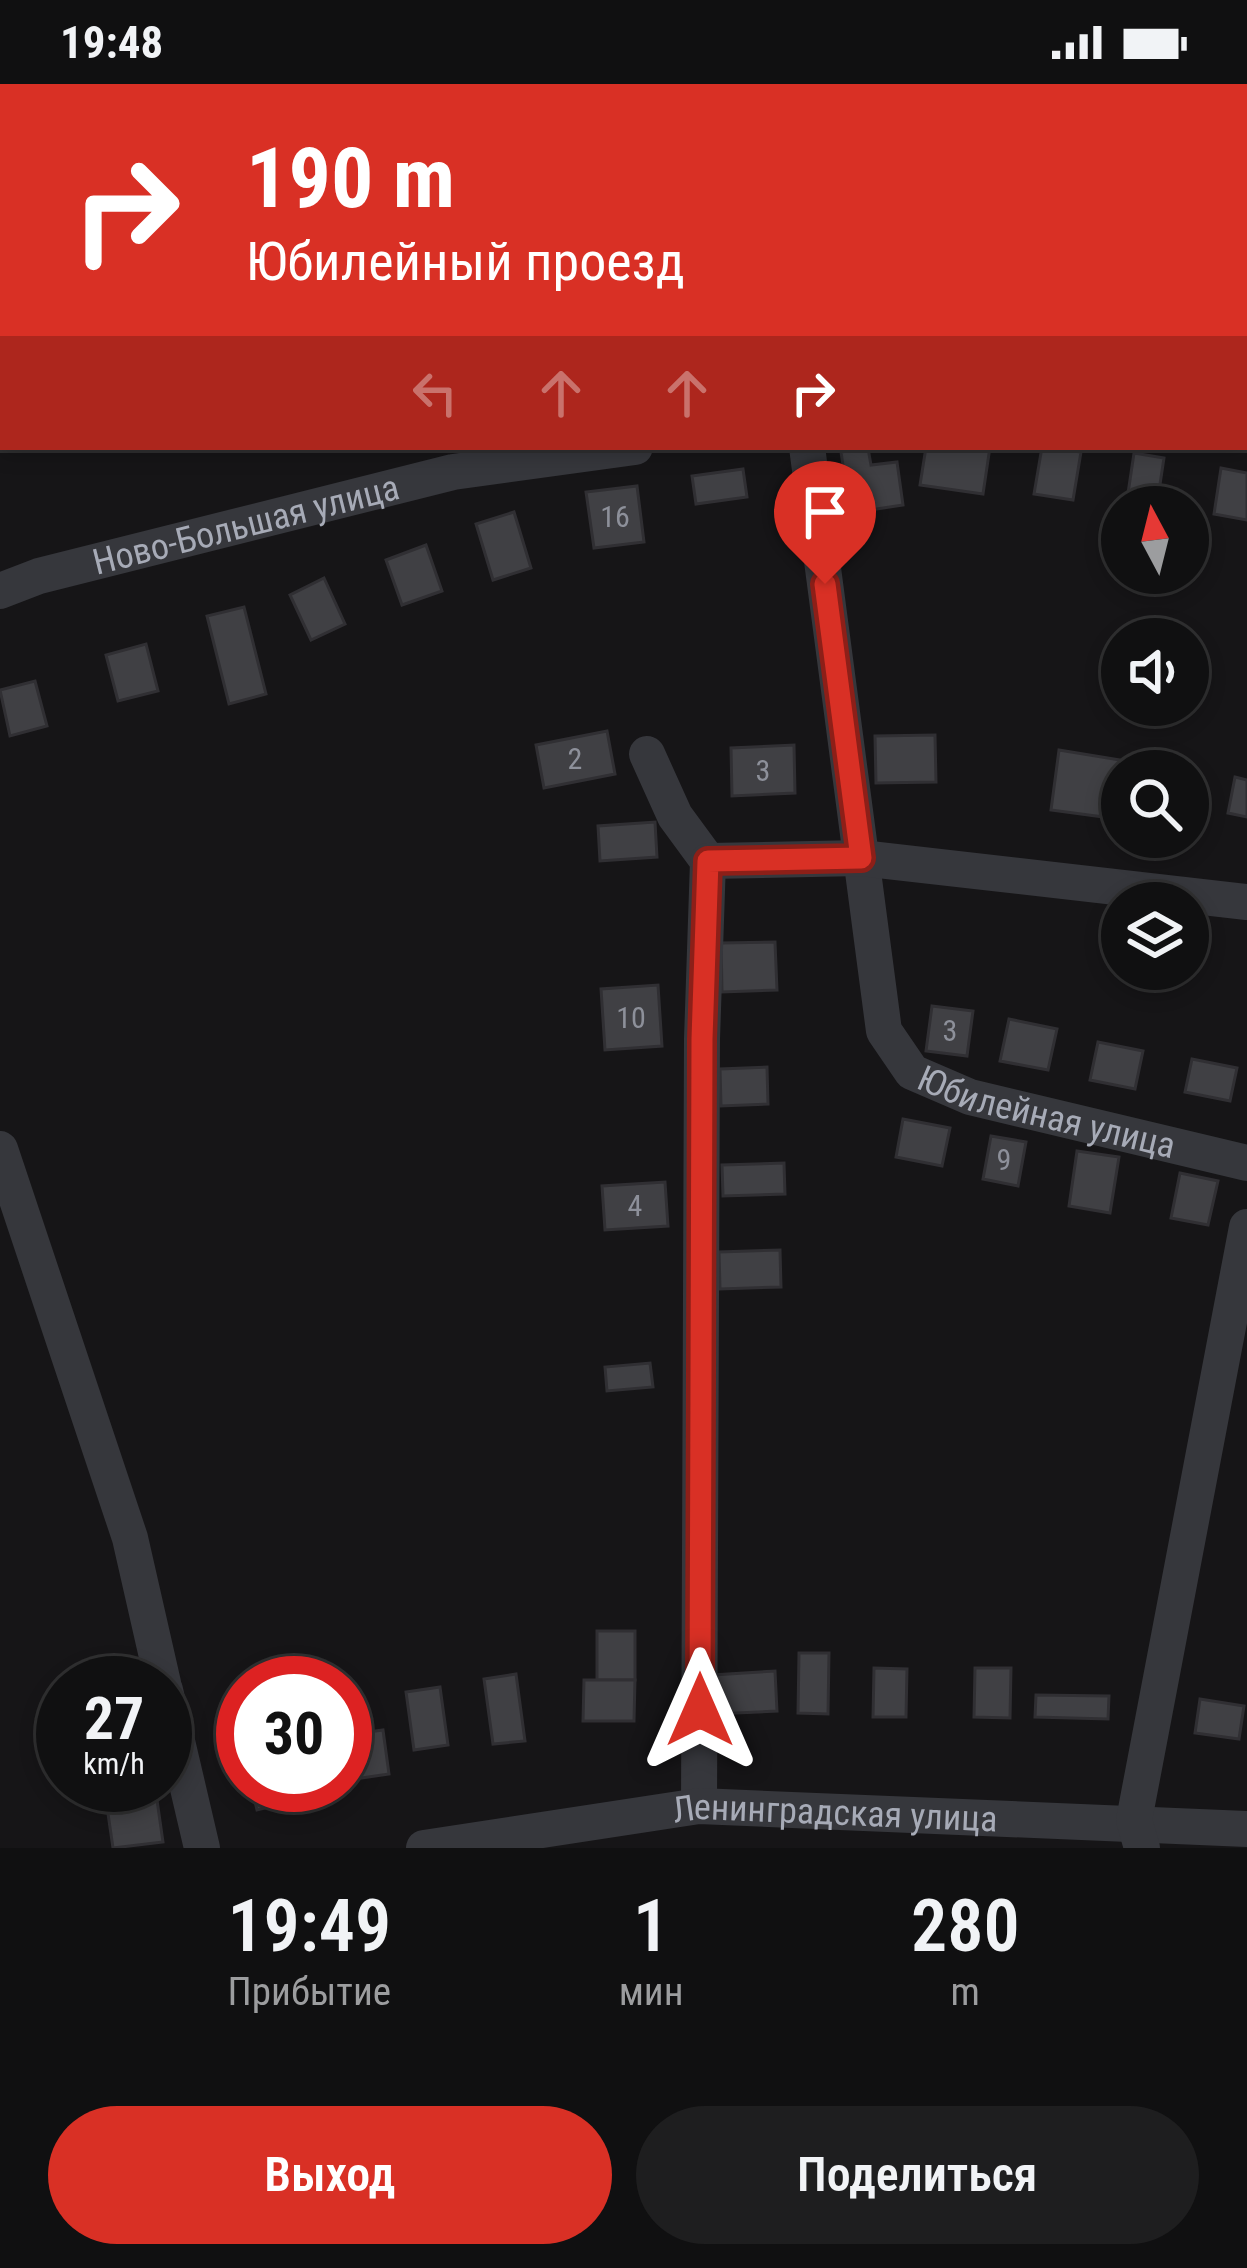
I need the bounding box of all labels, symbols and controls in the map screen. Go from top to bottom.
text: 19:48 [60,16,163,69]
text: 190 m [246,129,455,228]
icon: right [48,132,204,288]
text: Юбилейный проезд [246,230,685,293]
icon: left [402,360,468,426]
icon: ahead [528,360,594,426]
icon: ahead [654,360,720,426]
icon: right [780,360,846,426]
pin [774,461,876,584]
street label: Ново-Большая улица [89,466,403,584]
icon: arrive [792,479,858,545]
north arrow [1101,486,1209,594]
map controls [1101,486,1209,990]
house number: 16 [600,499,630,534]
button: sound [1101,618,1209,726]
house number: 2 [568,741,582,776]
button: search [1101,750,1209,858]
house number: 3 [756,753,770,788]
button: layers [1101,882,1209,990]
house number: 10 [616,1000,646,1035]
house number: 3 [943,1013,957,1048]
street label: Юбилейная улица [911,1057,1180,1167]
house number: 9 [997,1142,1011,1177]
house number: 4 [628,1188,642,1223]
position arrow [637,1647,763,1773]
speed limit sign: 30 [216,1656,372,1812]
text: 27 [84,1683,144,1754]
text: km/h [83,1746,145,1781]
street label: Ленинградская улица [669,1786,998,1841]
text: 19:49 [227,1884,391,1969]
text: 1 [633,1884,669,1969]
text: 280 [911,1884,1020,1969]
text: Прибытие [228,1969,391,2015]
text: мин [619,1969,684,2015]
text: m [951,1969,980,2015]
button: Выход [48,2106,612,2244]
button: Поделиться [636,2106,1199,2244]

